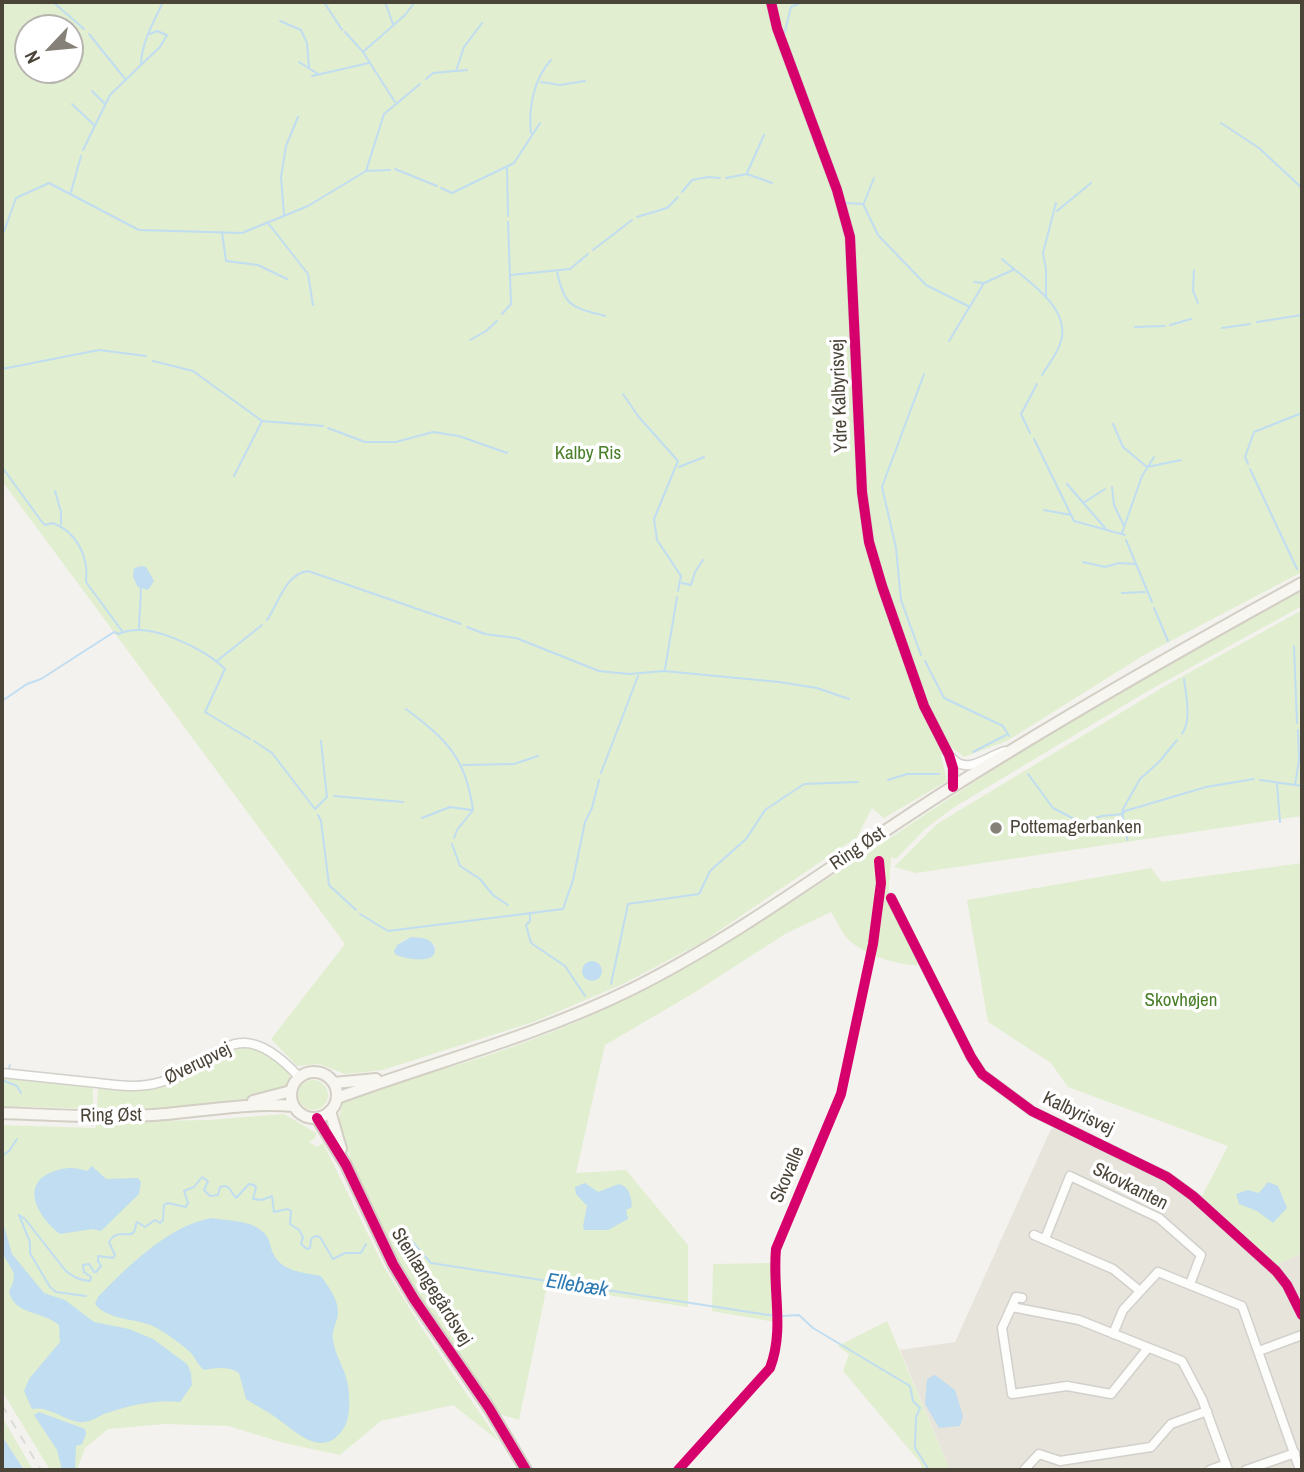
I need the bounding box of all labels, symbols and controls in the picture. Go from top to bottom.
north arrow [14,14,84,84]
text: N [18,47,46,68]
street label: Ydre Kalbyrisvej [827,339,853,453]
park label: Kalby Ris [555,443,621,465]
place label: Pottemagerbanken [1010,817,1142,839]
marker: Pottemagerbanken [988,820,1004,836]
street label: Ring Øst [826,822,890,876]
park label: Skovhøjen [1145,990,1217,1012]
street label: Øverupvej [161,1038,235,1090]
street label: Kalbyrisvej [1039,1087,1117,1141]
street label: Ring Øst [80,1104,142,1128]
street label: Skovalle [766,1143,810,1207]
street label: Skovkanten [1089,1158,1171,1216]
street label: Stenlængegårdsvej [386,1224,476,1350]
water label: Ellebæk [544,1269,610,1303]

